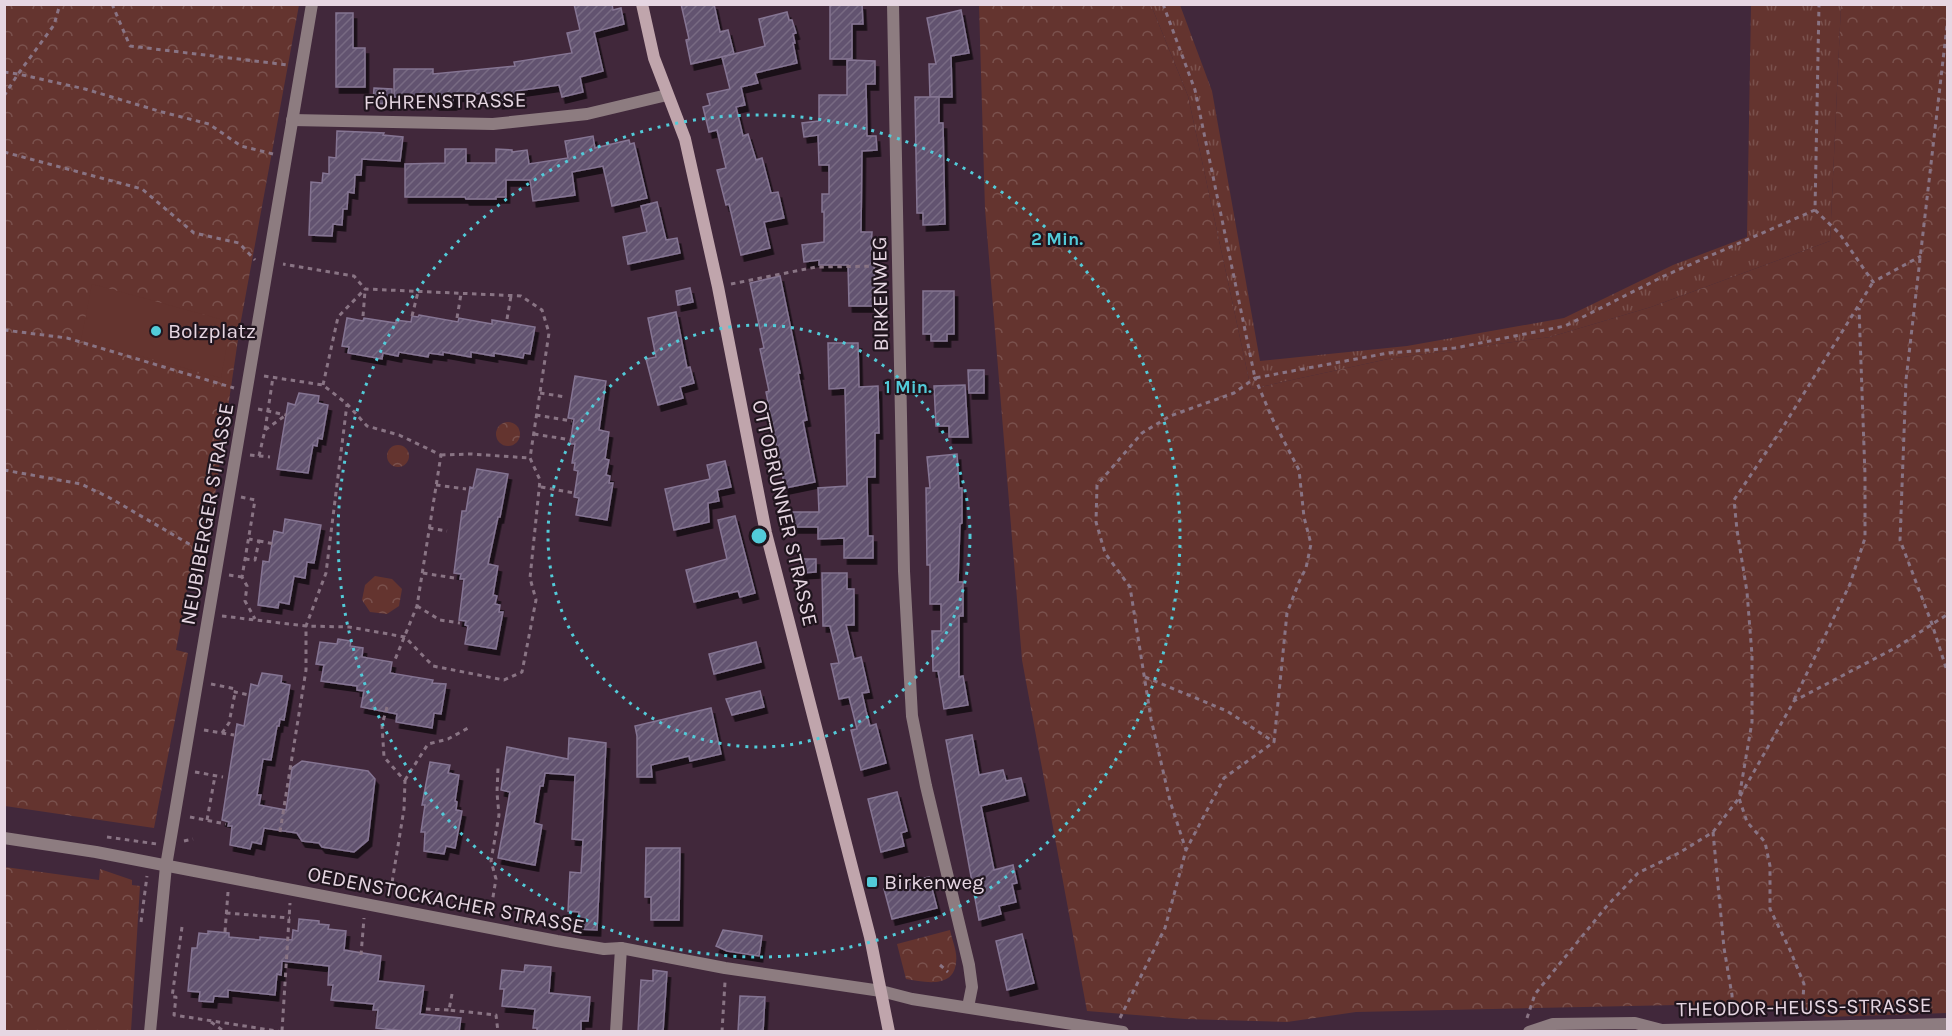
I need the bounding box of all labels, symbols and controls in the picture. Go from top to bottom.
street label: FÖHRENSTRASSE [363,88,527,114]
text: 2 Min. [1031,228,1083,250]
street label: BIRKENWEG [867,236,893,352]
place label: Bolzplatz [168,319,256,343]
marker: Bolzplatz [149,324,163,338]
text: 1 Min. [884,376,932,398]
street label: OTTOBRUNNER STRASSE [747,398,823,628]
street label: NEUBIBERGER STRASSE [176,401,238,627]
centre of rings [749,526,769,546]
street label: OEDENSTOCKACHER STRASSE [305,861,587,939]
place label: Birkenweg [884,870,984,894]
marker: Birkenweg [865,875,879,889]
street label: THEODOR-HEUSS-STRASSE [1676,993,1932,1021]

